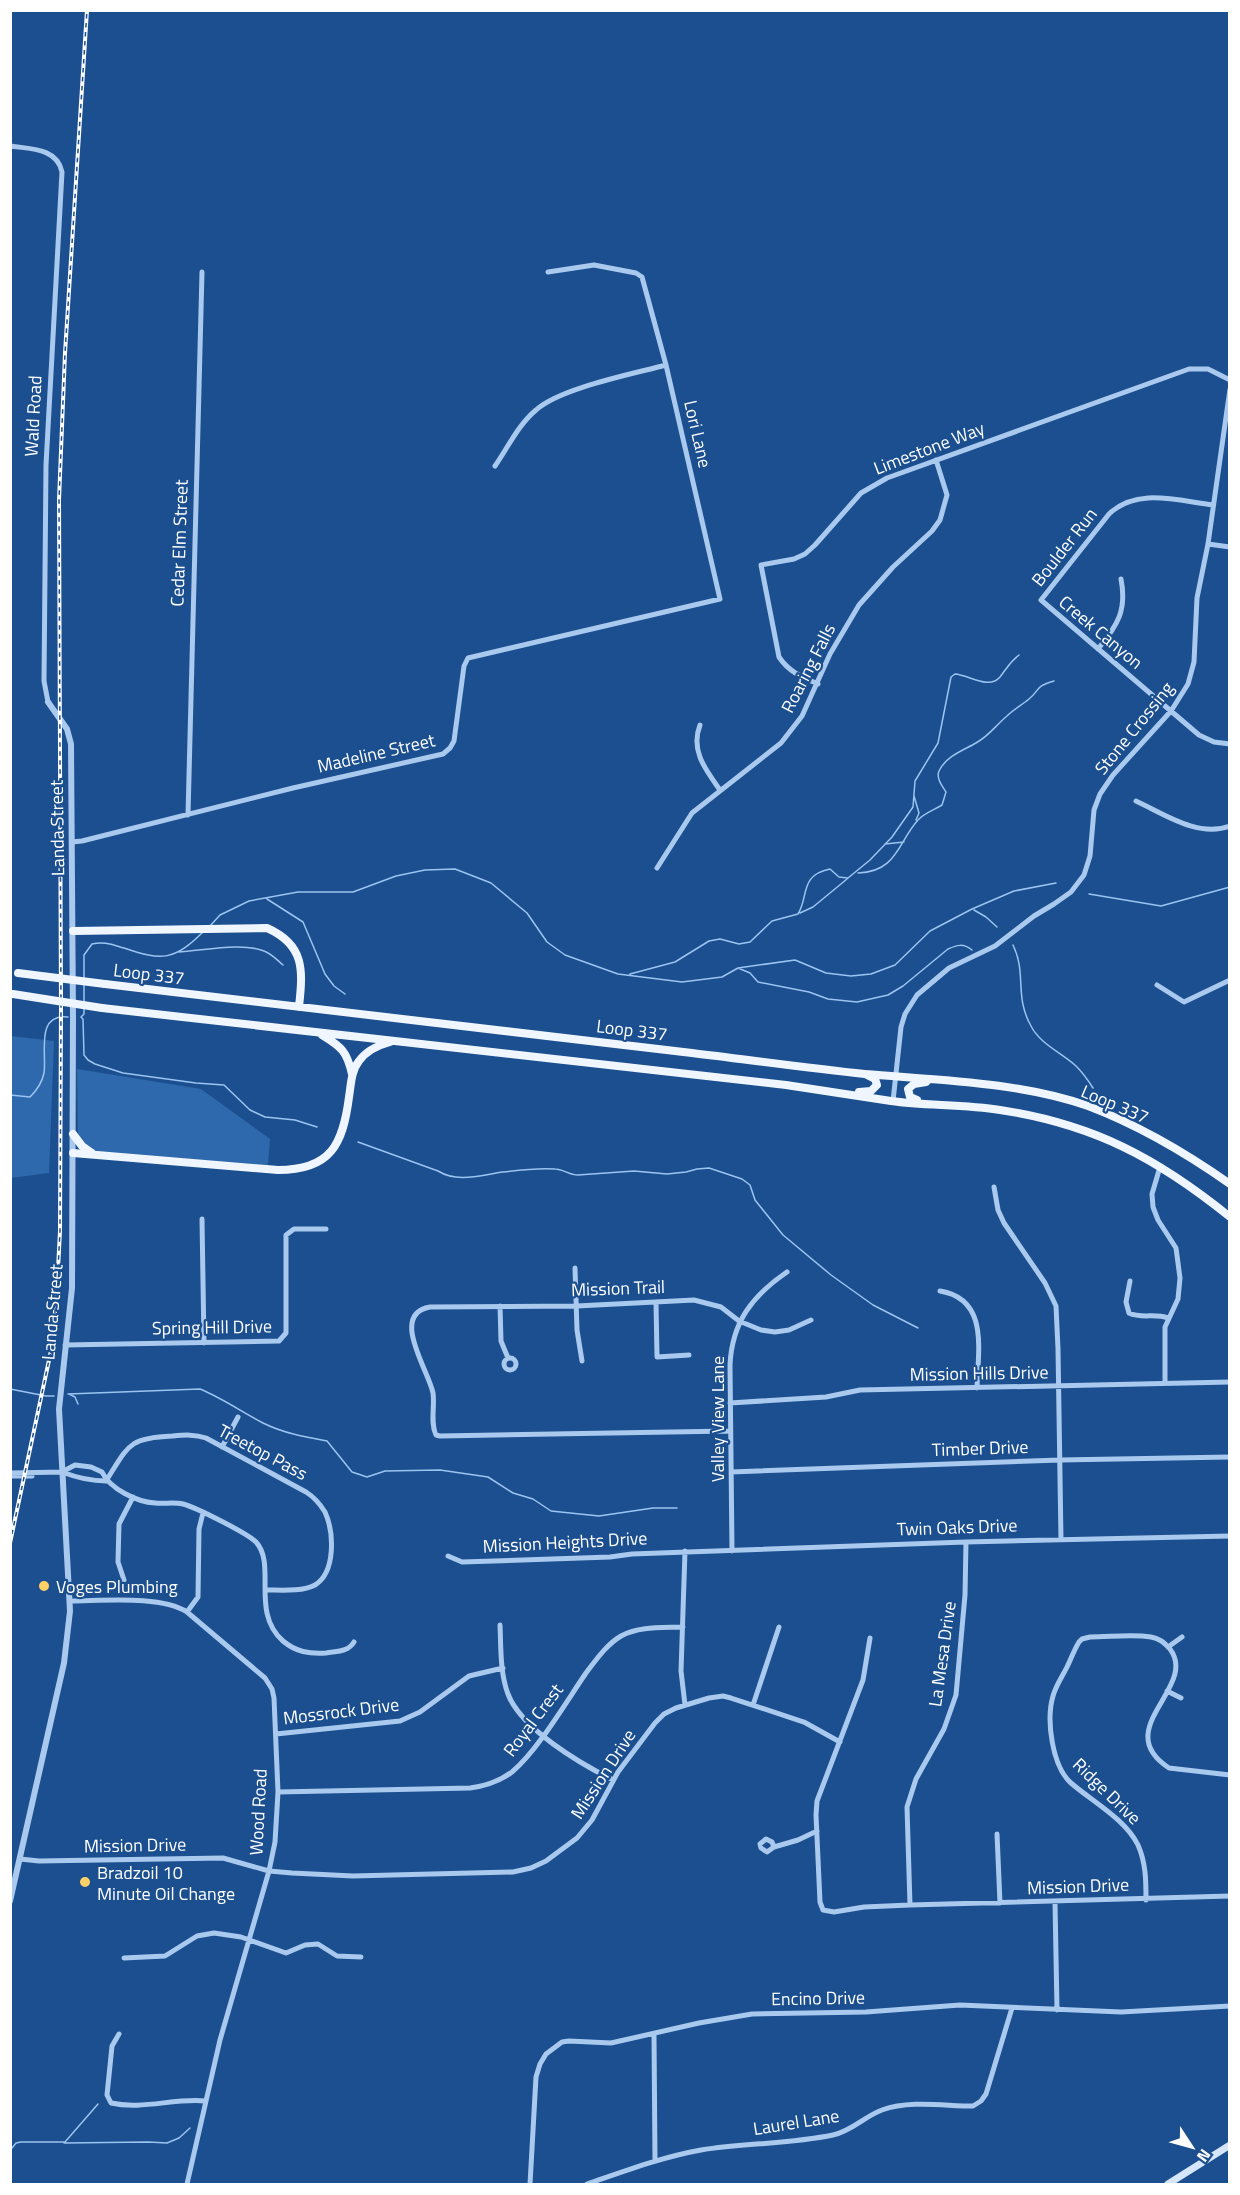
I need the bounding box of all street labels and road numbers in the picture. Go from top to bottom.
street label: Wald Road [17,375,49,457]
street label: Lori Lane [677,398,719,470]
street label: Limestone Way [870,414,989,482]
street label: Cedar Elm Street [163,478,195,607]
street label: Boulder Run [1025,502,1103,592]
street label: Creek Canyon [1053,589,1149,675]
street label: Roaring Falls [774,619,842,717]
street label: Stone Crossing [1088,676,1180,780]
street label: Madeline Street [315,726,438,780]
street label: Landa Street [43,779,71,876]
street label: Loop 337 [112,956,186,992]
street label: Loop 337 [595,1012,669,1048]
street label: Loop 337 [1077,1078,1153,1130]
street label: Landa Street [34,1262,70,1361]
street label: Mission Trail [570,1273,666,1303]
street label: Spring Hill Drive [152,1312,272,1342]
street label: Valley View Lane [704,1356,731,1482]
street label: Mission Hills Drive [909,1358,1049,1388]
street label: Treetop Pass [214,1417,312,1487]
street label: Timber Drive [931,1433,1029,1463]
street label: Twin Oaks Drive [896,1511,1018,1543]
street label: Mission Heights Drive [482,1524,648,1560]
street label: La Mesa Drive [921,1599,963,1709]
street label: Royal Crest [497,1677,570,1762]
street label: Mossrock Drive [281,1690,401,1732]
street label: Mission Drive [564,1724,642,1824]
street label: Ridge Drive [1067,1751,1147,1831]
street label: Wood Road [242,1768,274,1856]
street label: Mission Drive [84,1831,186,1859]
street label: Mission Drive [1026,1871,1130,1901]
street label: Encino Drive [771,1984,865,2012]
street label: Laurel Lane [751,2102,841,2142]

